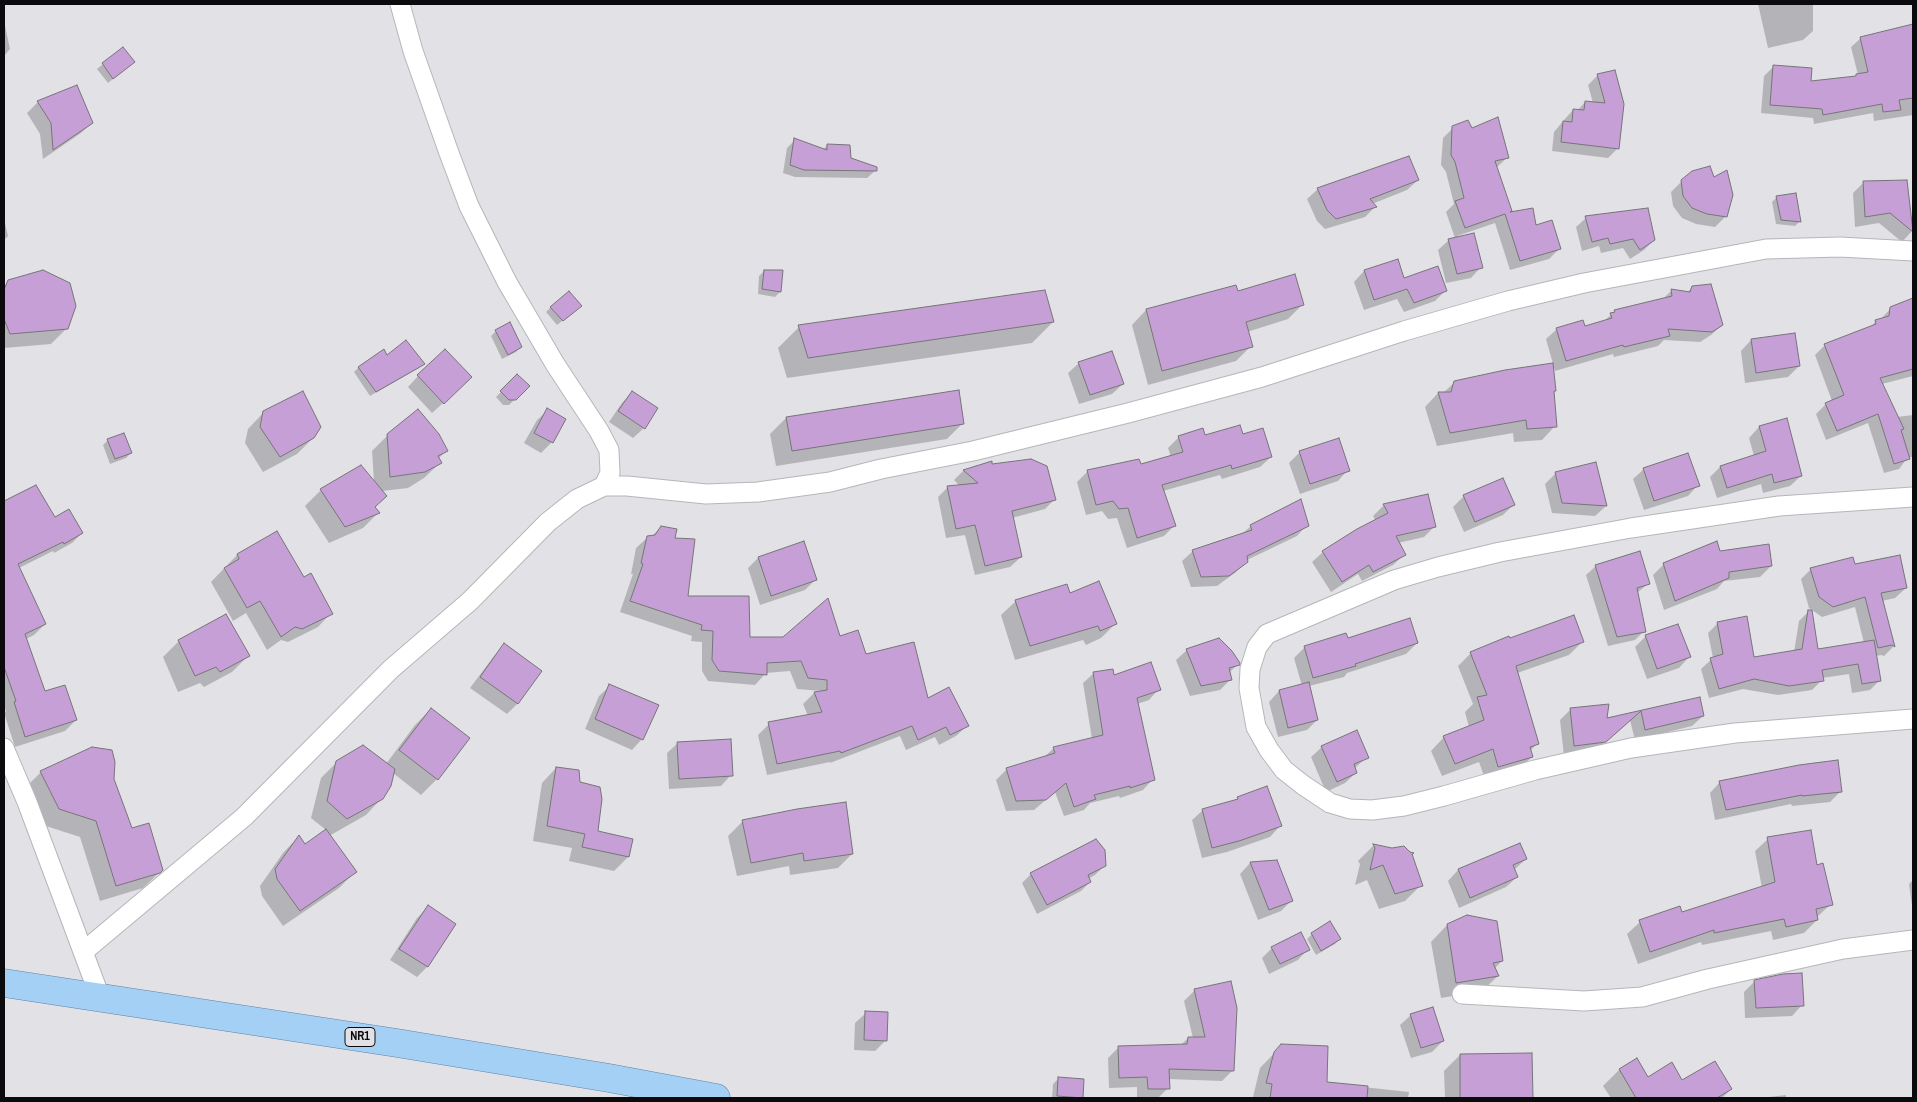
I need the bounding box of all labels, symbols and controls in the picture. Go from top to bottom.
road number: NR1 [345,1028,375,1046]

